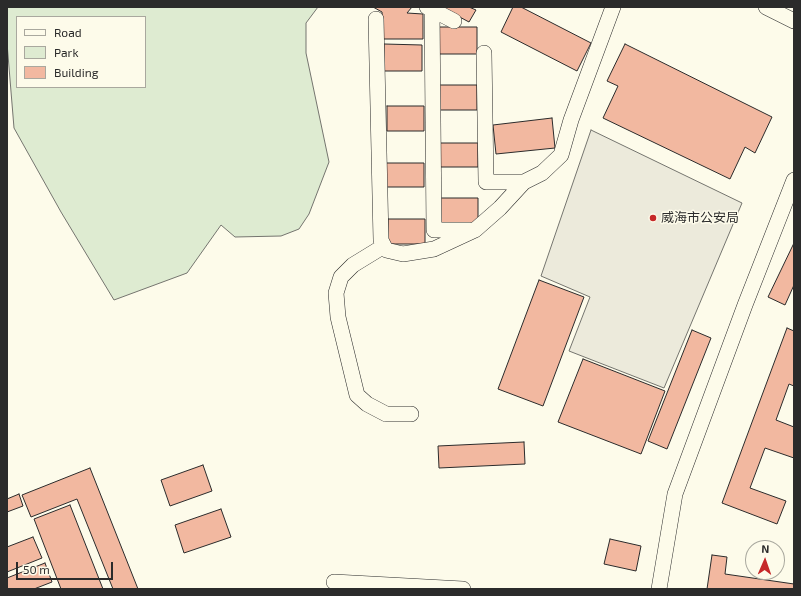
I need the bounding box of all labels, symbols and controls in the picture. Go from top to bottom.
legend [16,16,146,88]
text: Road [54,25,82,39]
text: Park [54,45,79,59]
text: Building [54,65,98,79]
place label: 威海市公安局 [661,210,739,226]
marker: 威海市公安局 [648,213,658,223]
north arrow [745,540,785,580]
text: N [761,542,770,555]
scale bar [18,554,115,580]
text: 50 m [23,562,50,576]

